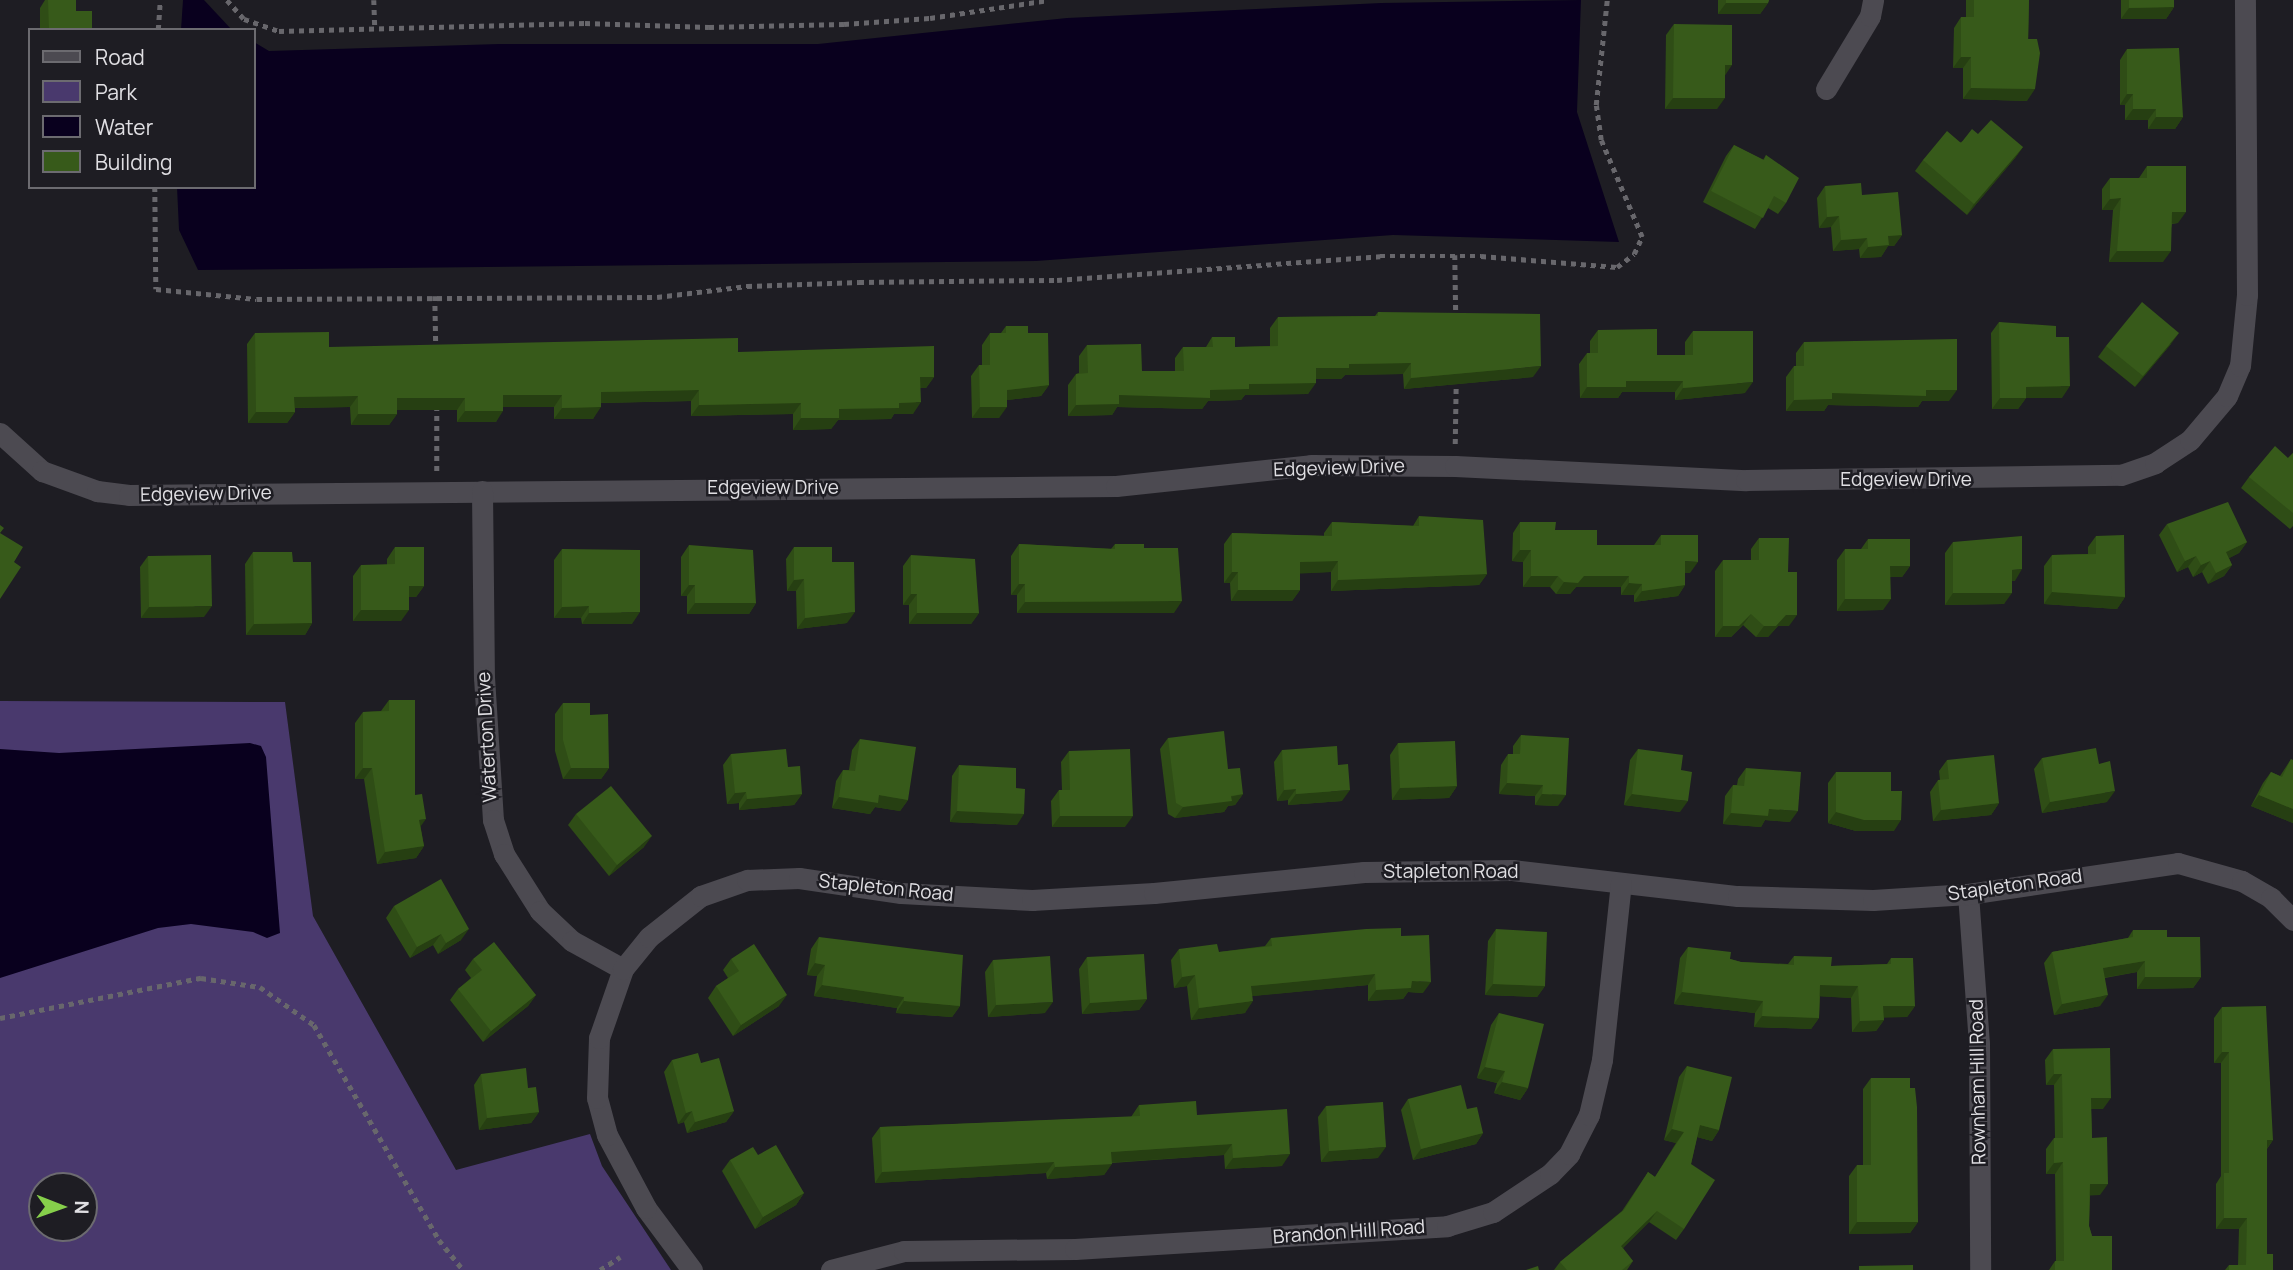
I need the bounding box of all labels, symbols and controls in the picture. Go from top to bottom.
legend [28,28,256,189]
text: Road [95,43,145,71]
text: Park [95,78,137,106]
text: Water [95,113,153,141]
text: Building [95,148,172,176]
street label: Edgeview Drive [1273,454,1405,482]
street label: Edgeview Drive [1840,469,1972,491]
street label: Edgeview Drive [707,477,839,499]
street label: Edgeview Drive [140,481,272,507]
street label: Waterton Drive [472,671,502,803]
street label: Stapleton Road [1383,861,1519,883]
street label: Stapleton Road [1946,864,2084,906]
street label: Stapleton Road [818,870,954,906]
street label: Rownham Hill Road [1965,999,1991,1165]
north arrow [28,1172,98,1242]
text: N [69,1200,95,1214]
street label: Brandon Hill Road [1272,1215,1426,1249]

